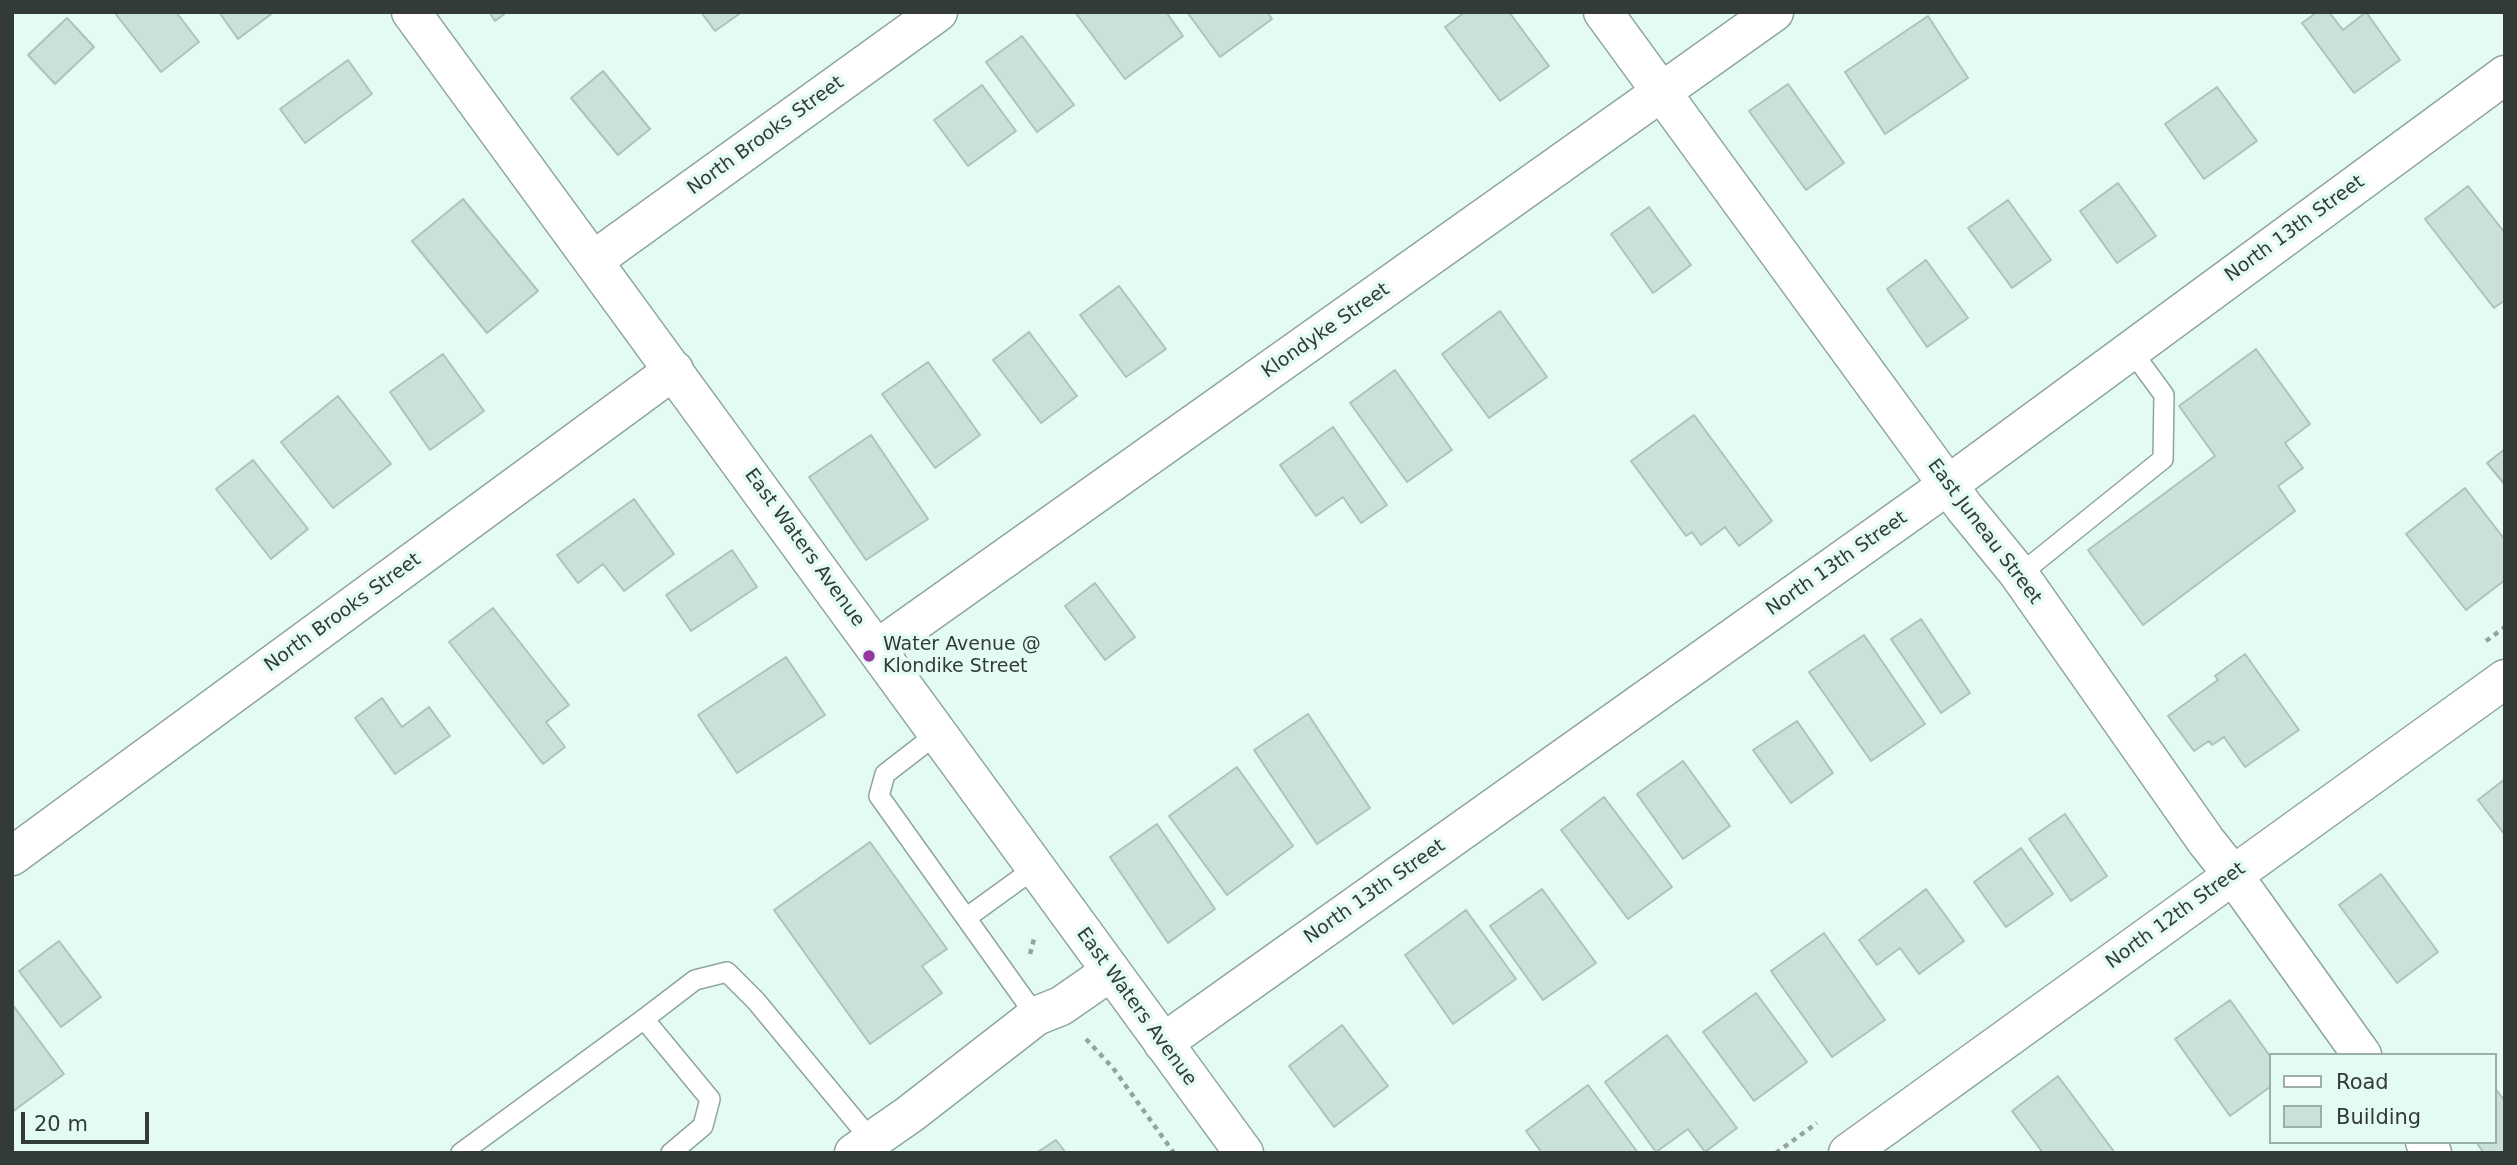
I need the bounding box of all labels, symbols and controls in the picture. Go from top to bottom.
street label: North Brooks Street [683,72,849,200]
street label: North 13th Street [2221,171,2369,287]
street label: Klondyke Street [1258,279,1394,383]
street label: East Juneau Street [1922,455,2046,609]
street label: East Waters Avenue [739,465,869,631]
street label: North 13th Street [1762,507,1912,621]
street label: North Brooks Street [260,549,426,677]
place label: Water Avenue @ Klondike Street [883,634,1041,678]
marker: Water Avenue @ Klondike Street [861,648,877,664]
street label: North 13th Street [1300,835,1450,949]
street label: North 12th Street [2102,858,2250,974]
street label: East Waters Avenue [1071,924,1201,1090]
legend [2268,1053,2496,1144]
text: Road [2336,1070,2389,1094]
scale bar [24,1098,152,1142]
text: Building [2336,1105,2421,1129]
text: 20 m [34,1112,88,1136]

